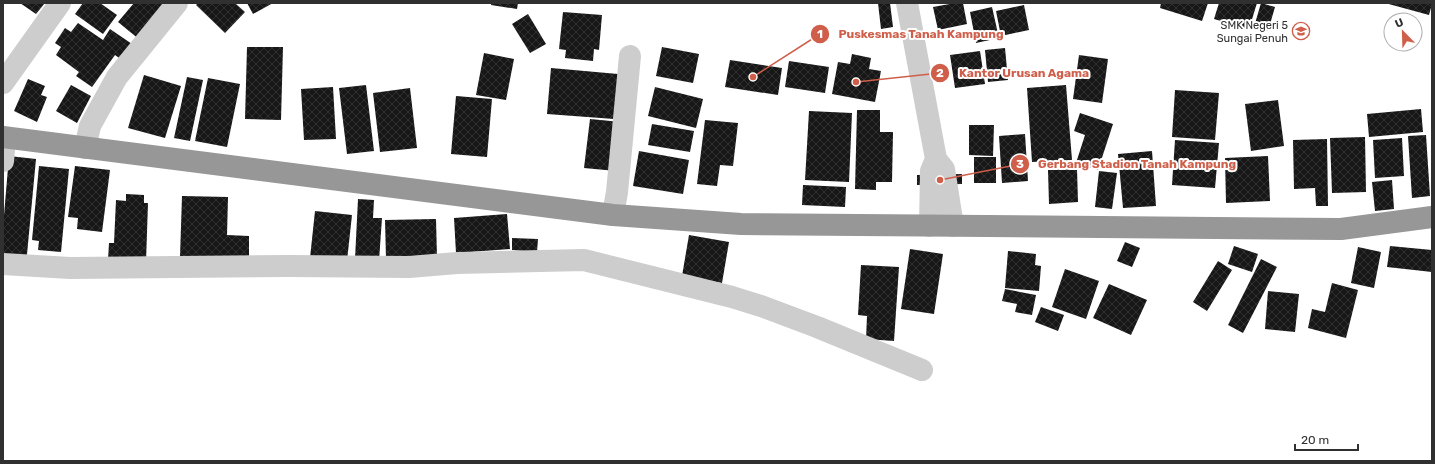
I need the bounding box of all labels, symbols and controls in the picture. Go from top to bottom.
north arrow [1383,12,1423,52]
text: U [1393,16,1406,31]
place label: SMK Negeri 5 Sungai Penuh [1217,19,1288,45]
school or university icon: SMK Negeri 5 Sungai Penuh [1291,21,1311,41]
callout: Puskesmas Tanah Kampung [810,22,1012,46]
text: 1 [817,27,823,41]
text: Puskesmas Tanah Kampung [838,27,1004,41]
callout: Kantor Urusan Agama [930,61,1097,85]
text: 2 [936,66,944,80]
text: Kantor Urusan Agama [959,66,1089,80]
callout: Gerbang Stadion Tanah Kampung [1010,152,1244,176]
text: 3 [1016,157,1024,171]
text: Gerbang Stadion Tanah Kampung [1038,157,1236,171]
scale bar [1295,426,1358,452]
text: 20 m [1301,433,1329,447]

